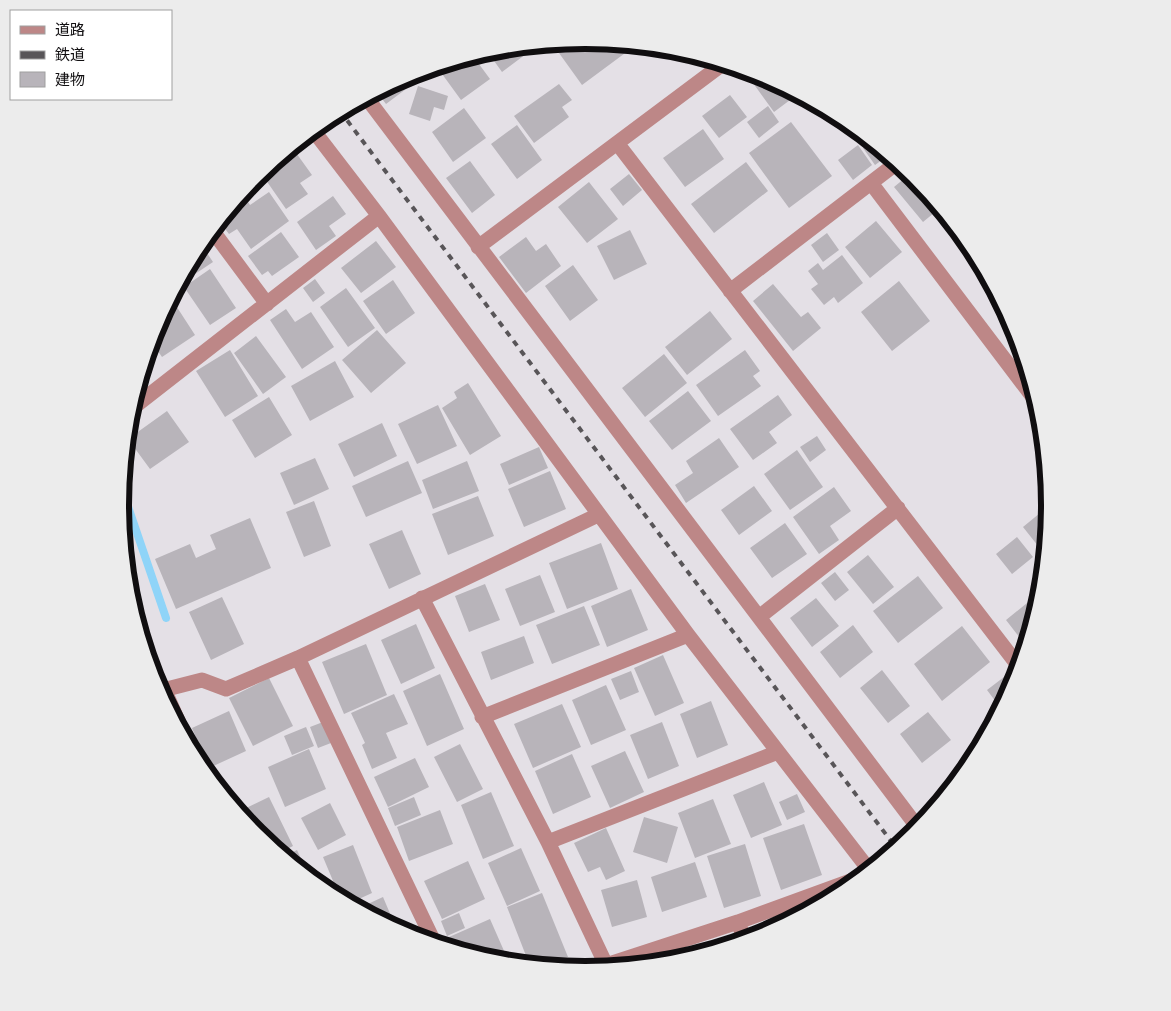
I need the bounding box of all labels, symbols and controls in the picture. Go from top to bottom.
legend [10,10,172,100]
text: 道路 [55,20,85,39]
text: 鉄道 [55,45,85,64]
text: 建物 [55,70,85,89]

